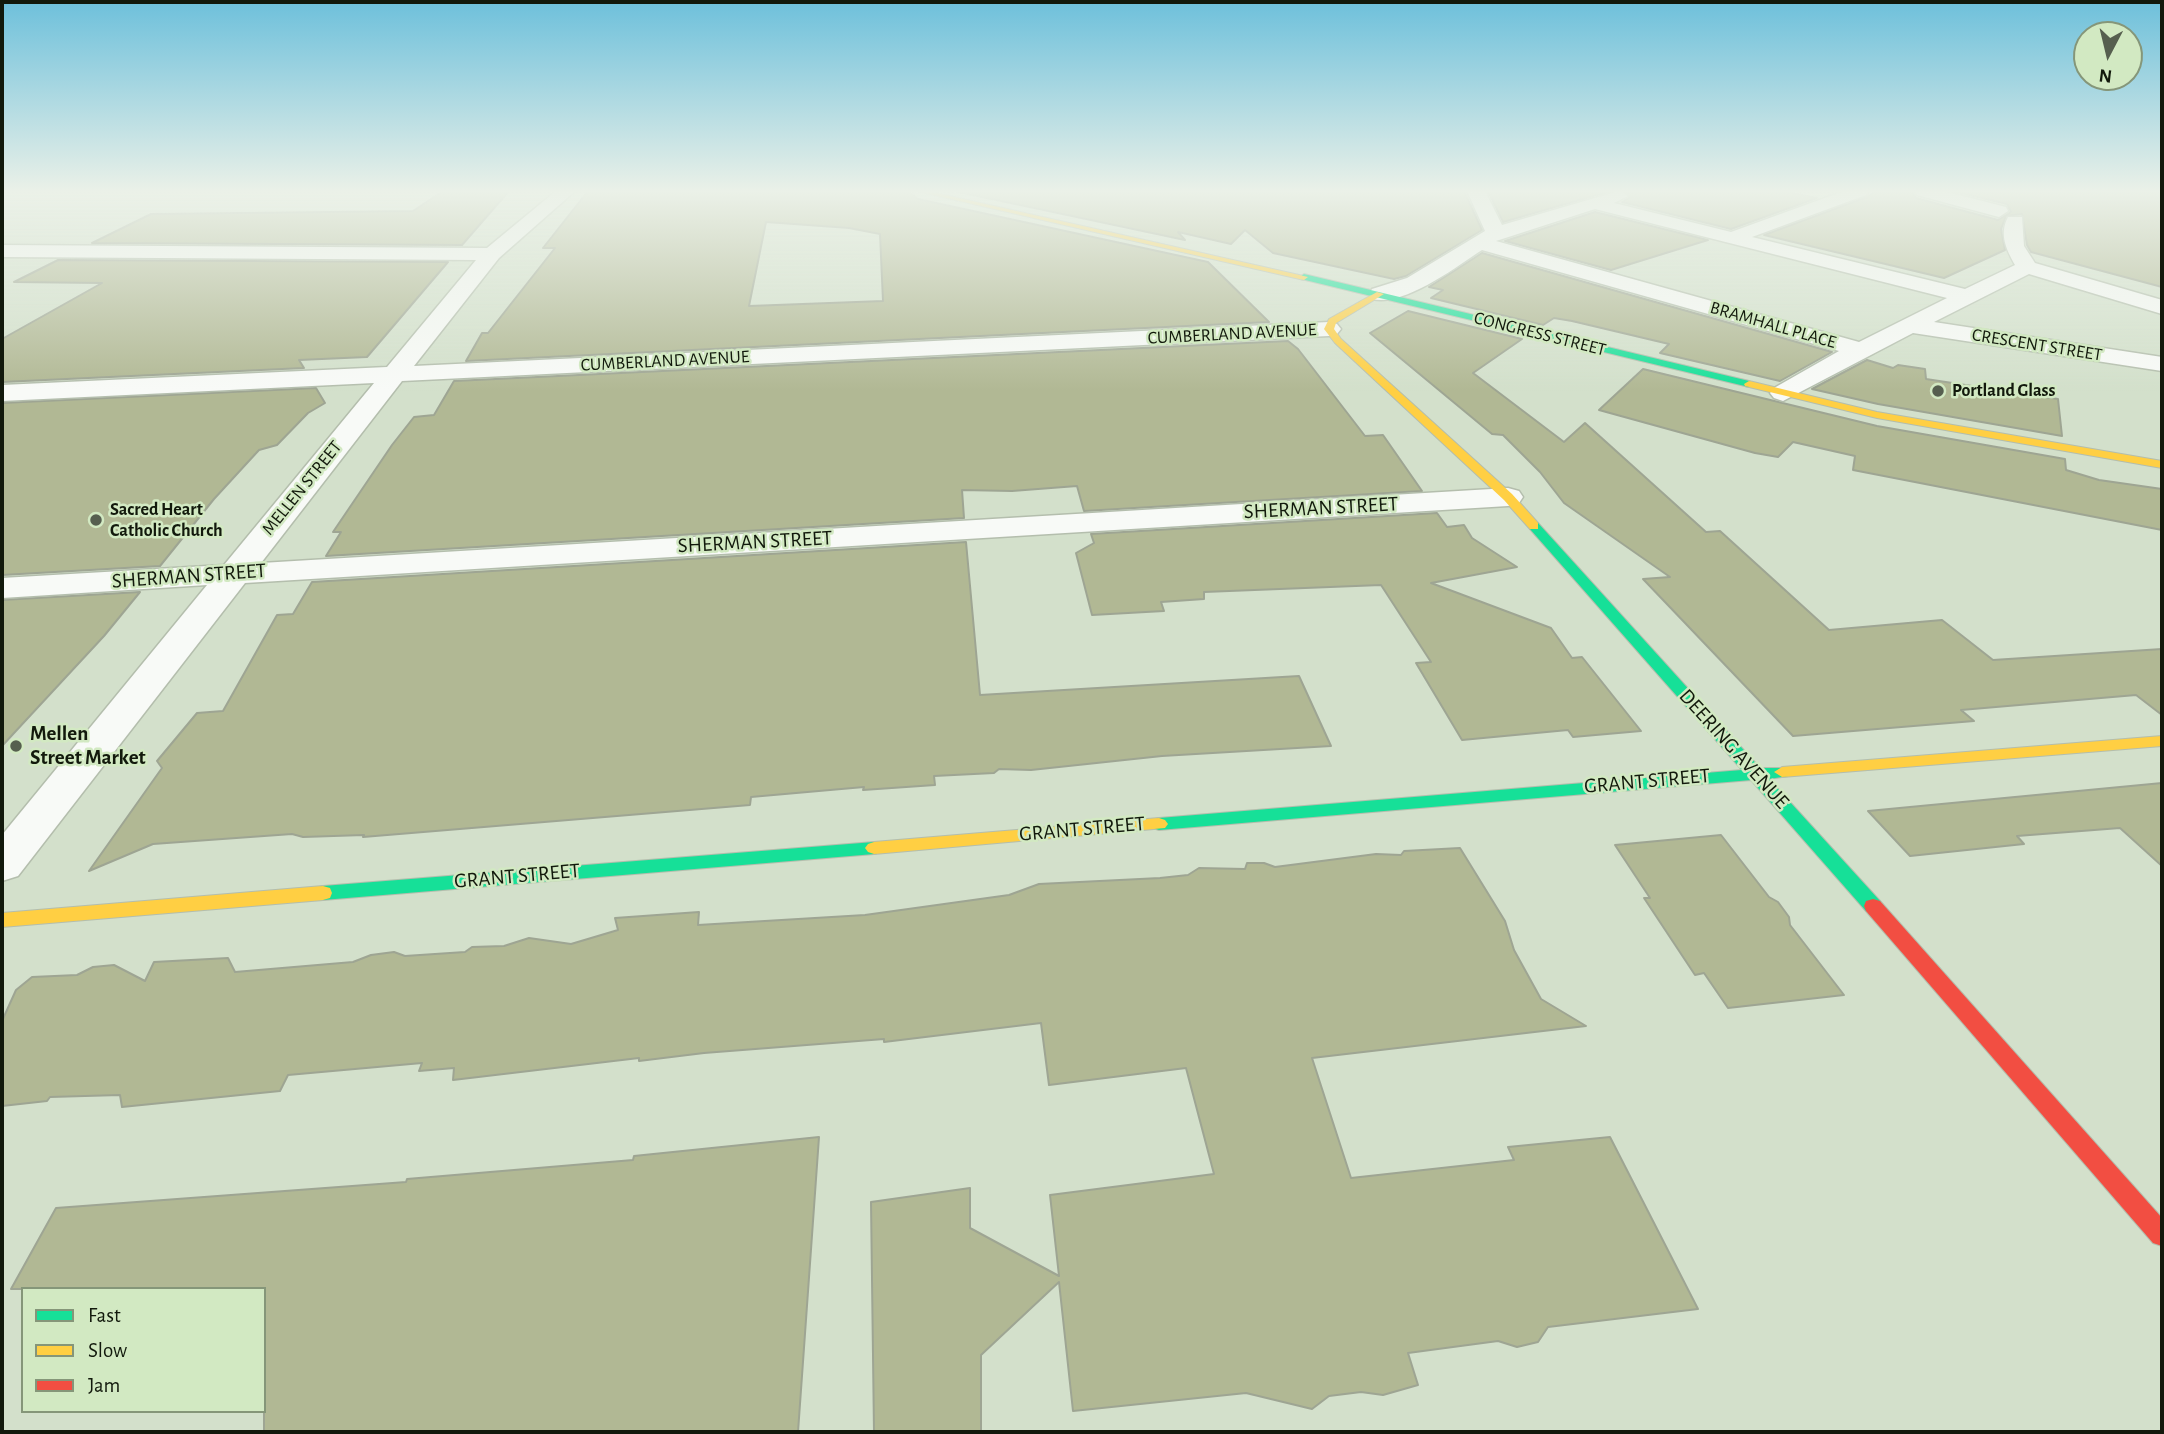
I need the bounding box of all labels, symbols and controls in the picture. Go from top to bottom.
north arrow [2073,21,2143,91]
text: N [2098,65,2113,86]
street label: BRAMHALL PLACE [1708,297,1838,353]
street label: CONGRESS STREET [1472,307,1608,361]
street label: CUMBERLAND AVENUE [1147,319,1317,349]
street label: CRESCENT STREET [1970,324,2104,366]
street label: CUMBERLAND AVENUE [580,346,750,376]
place label: Portland Glass [1952,380,2055,402]
marker: Portland Glass [1930,383,1946,399]
street label: MELLEN STREET [257,437,347,539]
street label: SHERMAN STREET [1243,491,1399,525]
place label: Sacred Heart Catholic Church [110,499,223,542]
marker: Sacred Heart Catholic Church [88,512,104,528]
street label: SHERMAN STREET [677,525,833,559]
street label: SHERMAN STREET [111,558,267,594]
street label: DEERING AVENUE [1674,684,1794,814]
place label: Mellen Street Market [30,721,146,771]
marker: Mellen Street Market [8,738,24,754]
street label: GRANT STREET [1583,763,1711,799]
street label: GRANT STREET [1018,811,1146,847]
street label: GRANT STREET [453,858,581,894]
legend [21,1287,266,1413]
text: Fast [88,1305,121,1326]
text: Slow [88,1340,127,1361]
text: Jam [88,1375,120,1396]

